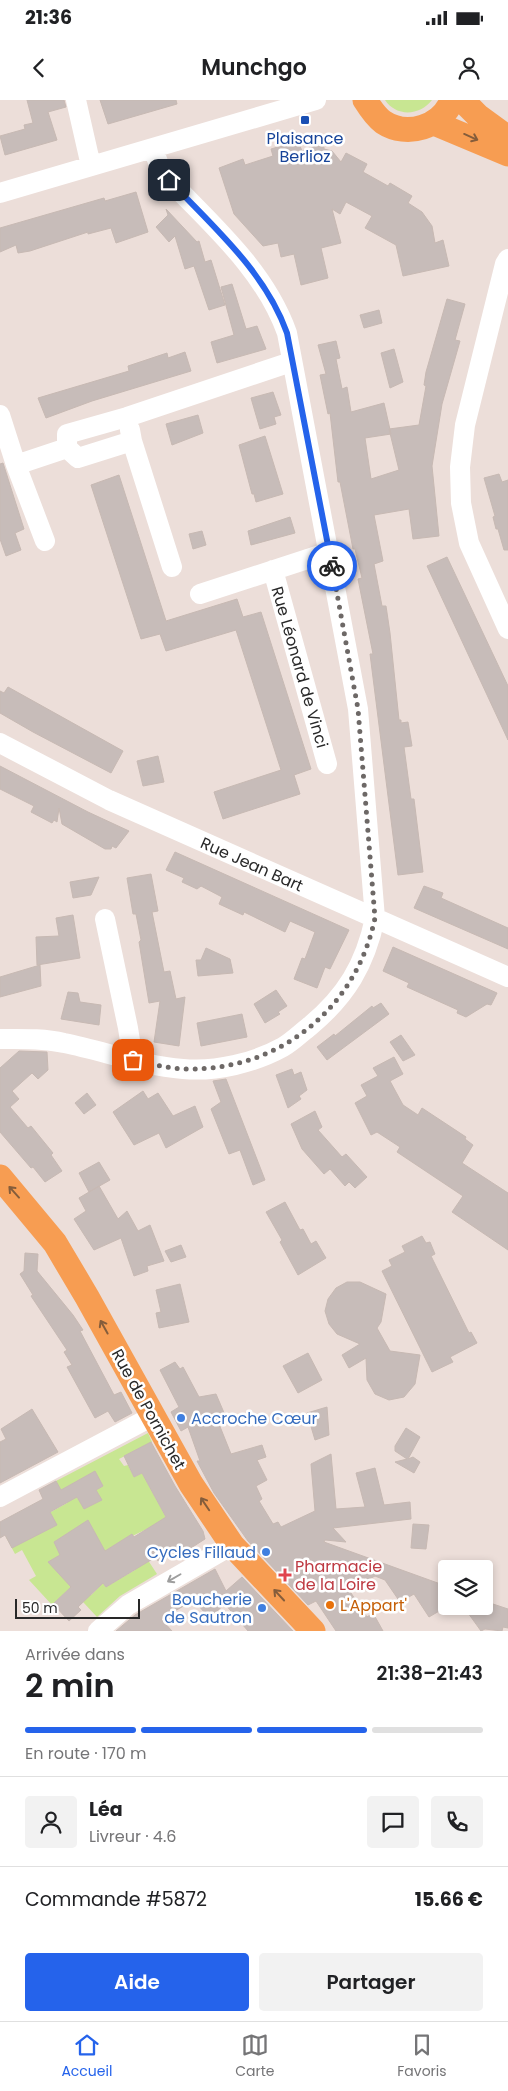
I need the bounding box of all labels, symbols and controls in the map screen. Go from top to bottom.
text: 21:36 [25,4,72,31]
text: Munchgo [201,52,307,83]
icon: back [25,54,53,82]
icon: person [455,54,483,82]
marker: Plaisance Berlioz [299,114,311,126]
place label: Plaisance Berlioz [267,127,344,168]
one-way arrow [463,133,478,143]
pin [148,159,190,201]
icon: home [155,166,183,194]
courier [307,541,357,591]
icon: bike [318,552,346,580]
street label: Rue Léonard de Vinci [265,584,334,751]
street label: Rue Jean Bart [197,832,307,897]
pin [112,1039,154,1081]
icon: bag [119,1046,147,1074]
one-way arrow [8,1186,20,1199]
one-way arrow [99,1320,108,1335]
street label: Rue de Pornichet [106,1345,191,1474]
place label: Accroche Cœur [191,1407,317,1430]
marker: Accroche Cœur [175,1412,187,1424]
one-way arrow [199,1498,209,1512]
place label: Cycles Fillaud [147,1541,256,1564]
marker: Cycles Fillaud [260,1546,272,1558]
place label: Pharmacie de la Loire [295,1555,382,1596]
map controls [438,1560,493,1615]
button: layers [438,1560,493,1615]
marker: Pharmacie de la Loire [279,1569,291,1581]
one-way arrow [168,1573,182,1583]
place label: Boucherie de Sautron [164,1588,252,1629]
one-way arrow [273,1589,285,1602]
place label: L'Appart' [340,1594,407,1617]
scale bar [15,1596,140,1619]
text: 50 m [22,1598,58,1618]
marker: L'Appart' [324,1599,336,1611]
marker: Boucherie de Sautron [256,1602,268,1614]
text: Arrivée dans [25,1643,125,1666]
text: 21:38–21:43 [377,1660,483,1687]
text: 2 min [25,1663,115,1708]
text: En route · 170 m [25,1742,147,1765]
button: person [25,1796,77,1848]
text: Léa [89,1796,123,1823]
button: chat [367,1796,419,1848]
button: phone [431,1796,483,1848]
text: Livreur · 4.6 [89,1825,176,1848]
text: Commande #5872 [25,1886,207,1913]
text: 15.66 € [415,1886,483,1913]
button: Aide [25,1953,249,2011]
button: Partager [259,1953,483,2011]
tab: Accueil [61,2031,112,2082]
tab: Carte [235,2031,274,2082]
tab: Favoris [397,2031,447,2082]

